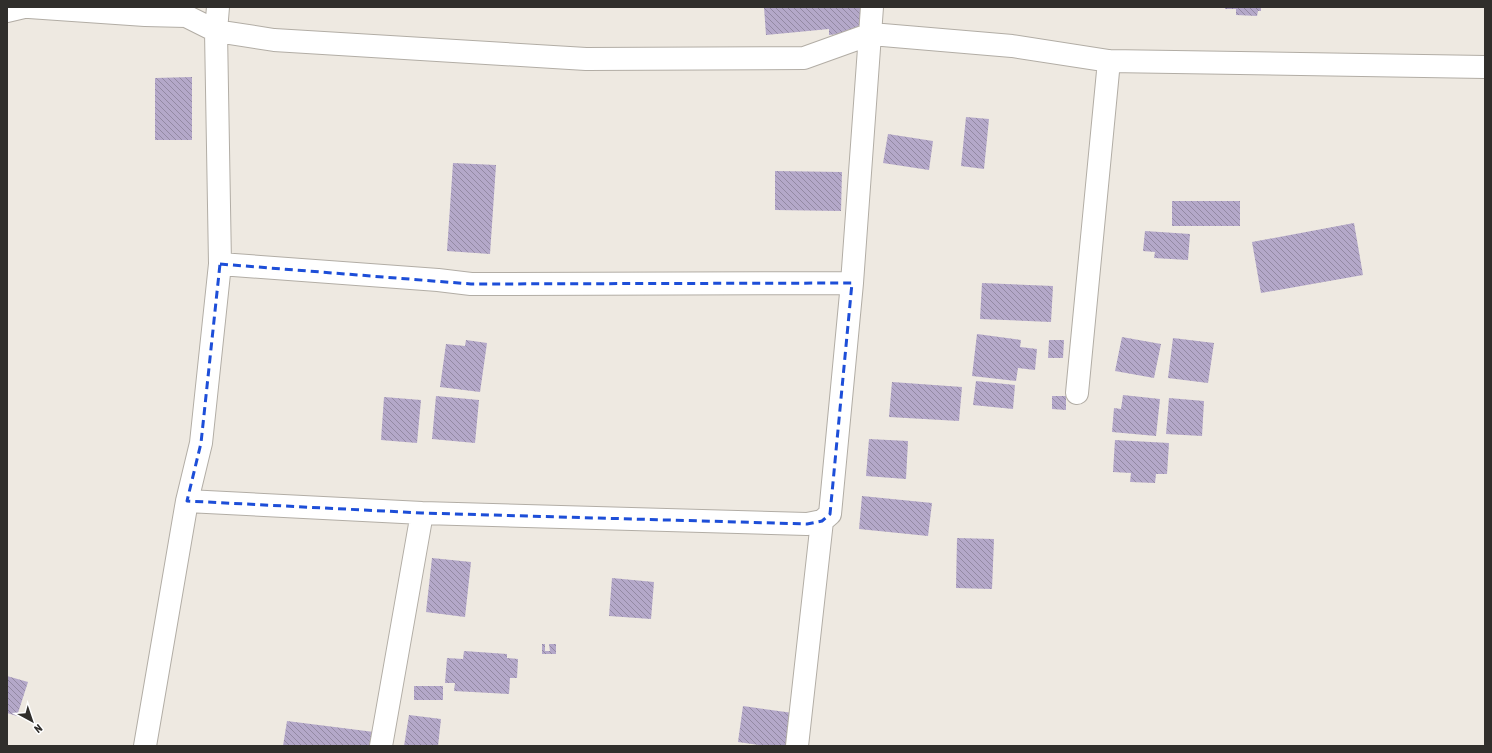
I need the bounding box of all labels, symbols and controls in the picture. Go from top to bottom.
north arrow [12,701,52,741]
text: N [32,722,45,735]

